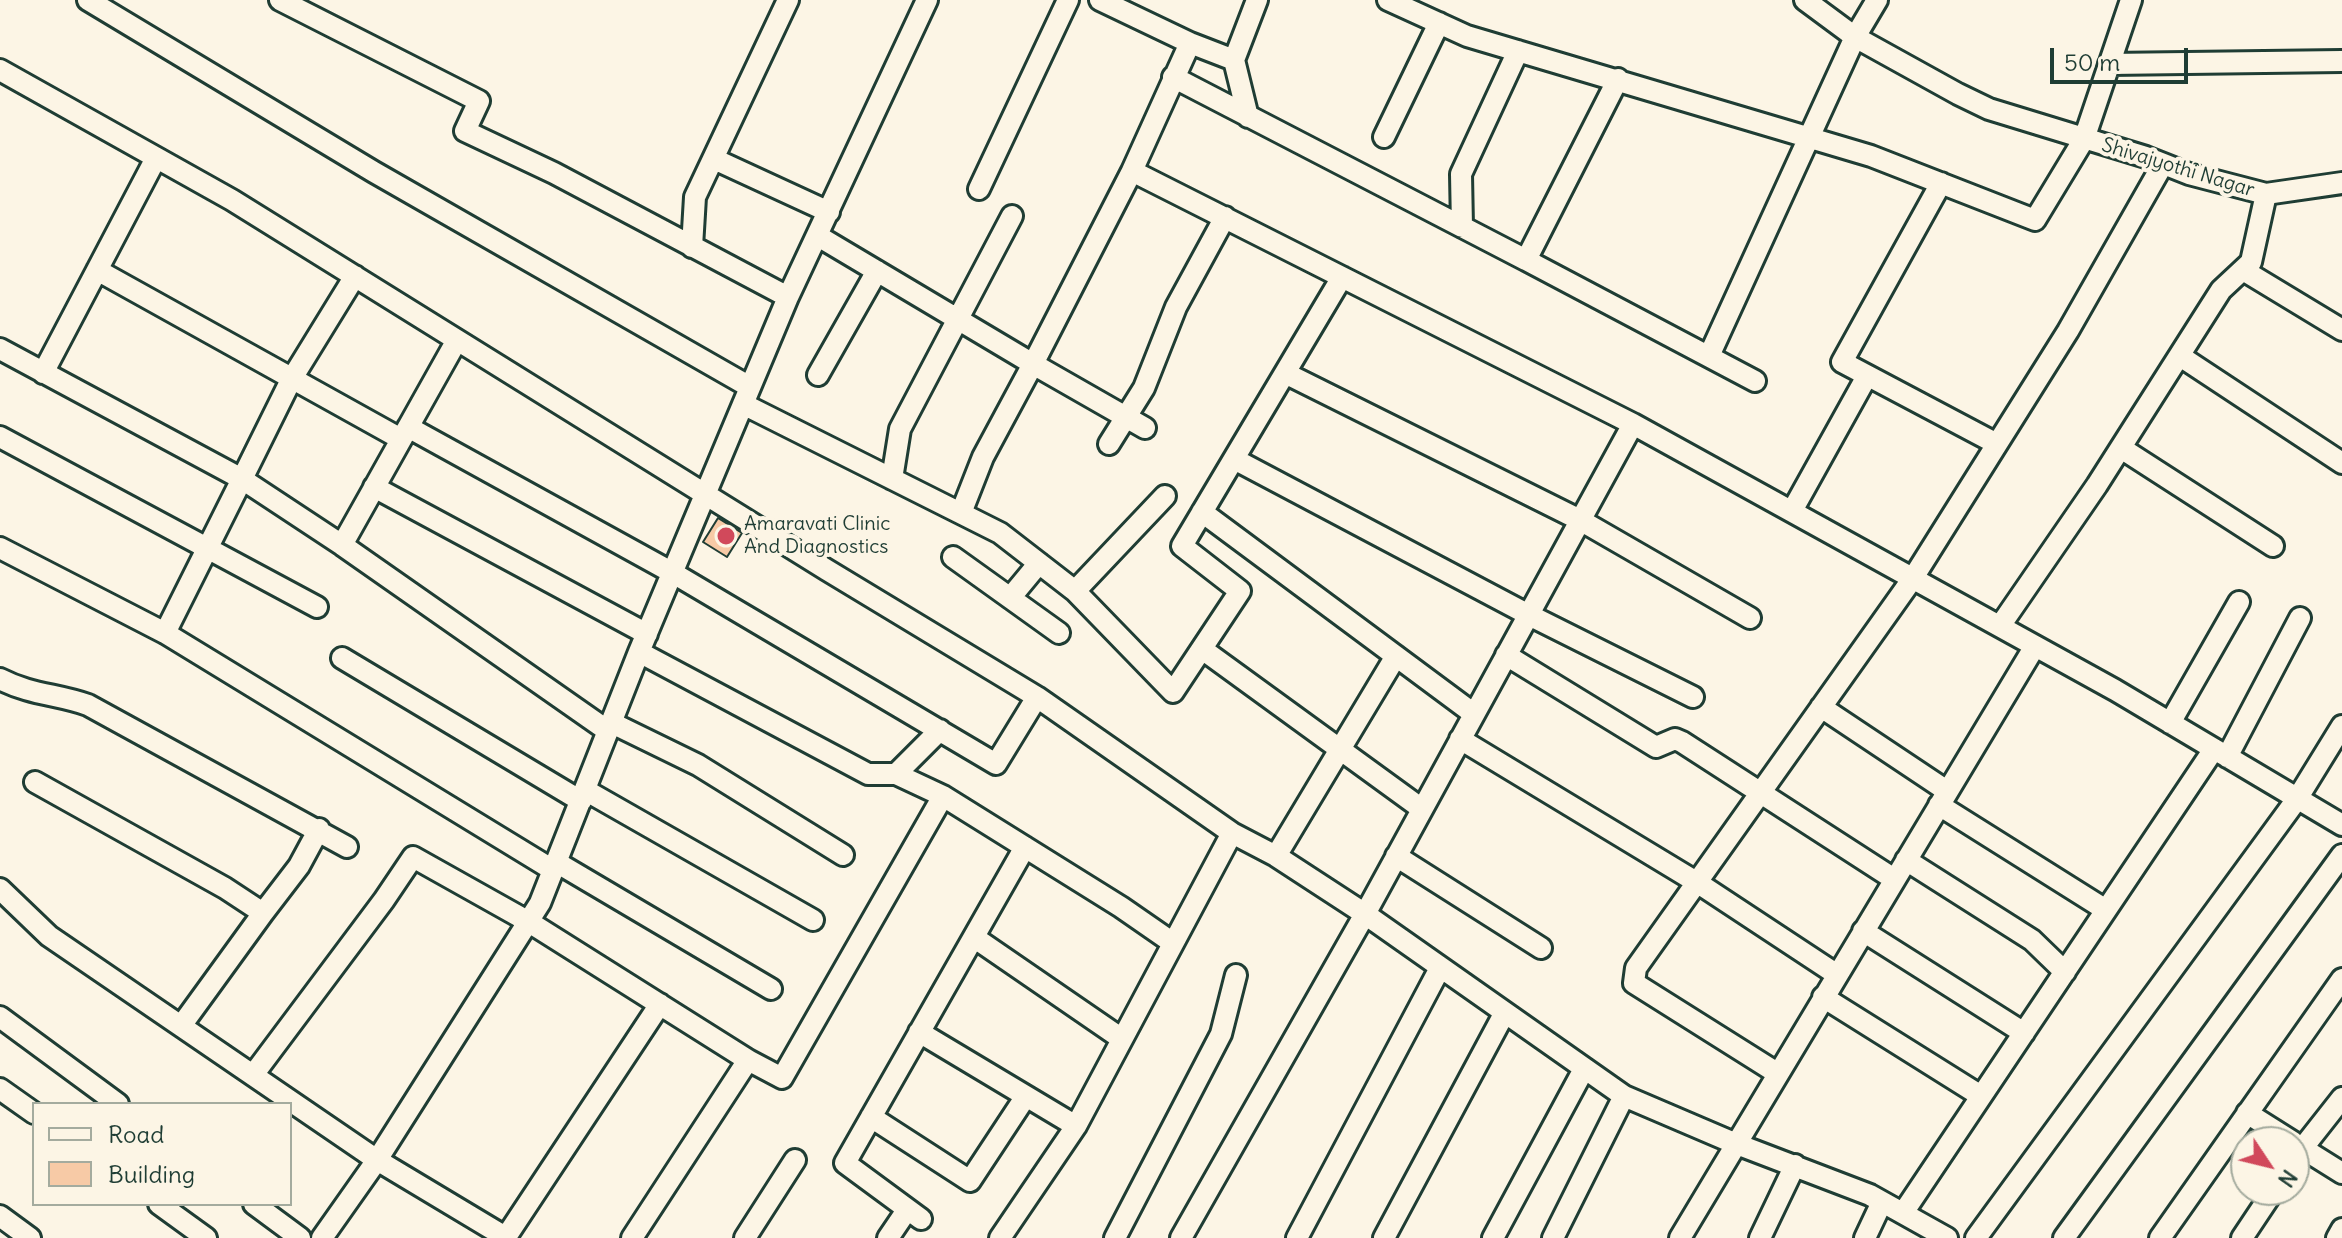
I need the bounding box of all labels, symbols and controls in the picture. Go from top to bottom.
scale bar [2054,32,2192,82]
text: 50 m [2064,47,2120,77]
street label: Shivajyothi Nagar [2099,133,2257,203]
place label: Amaravati Clinic And Diagnostics [744,512,891,559]
marker: Amaravati Clinic And Diagnostics [715,525,737,547]
legend [32,1102,292,1206]
text: Road [108,1119,164,1149]
north arrow [2230,1126,2310,1206]
text: Building [108,1159,195,1189]
text: N [2272,1164,2304,1193]

